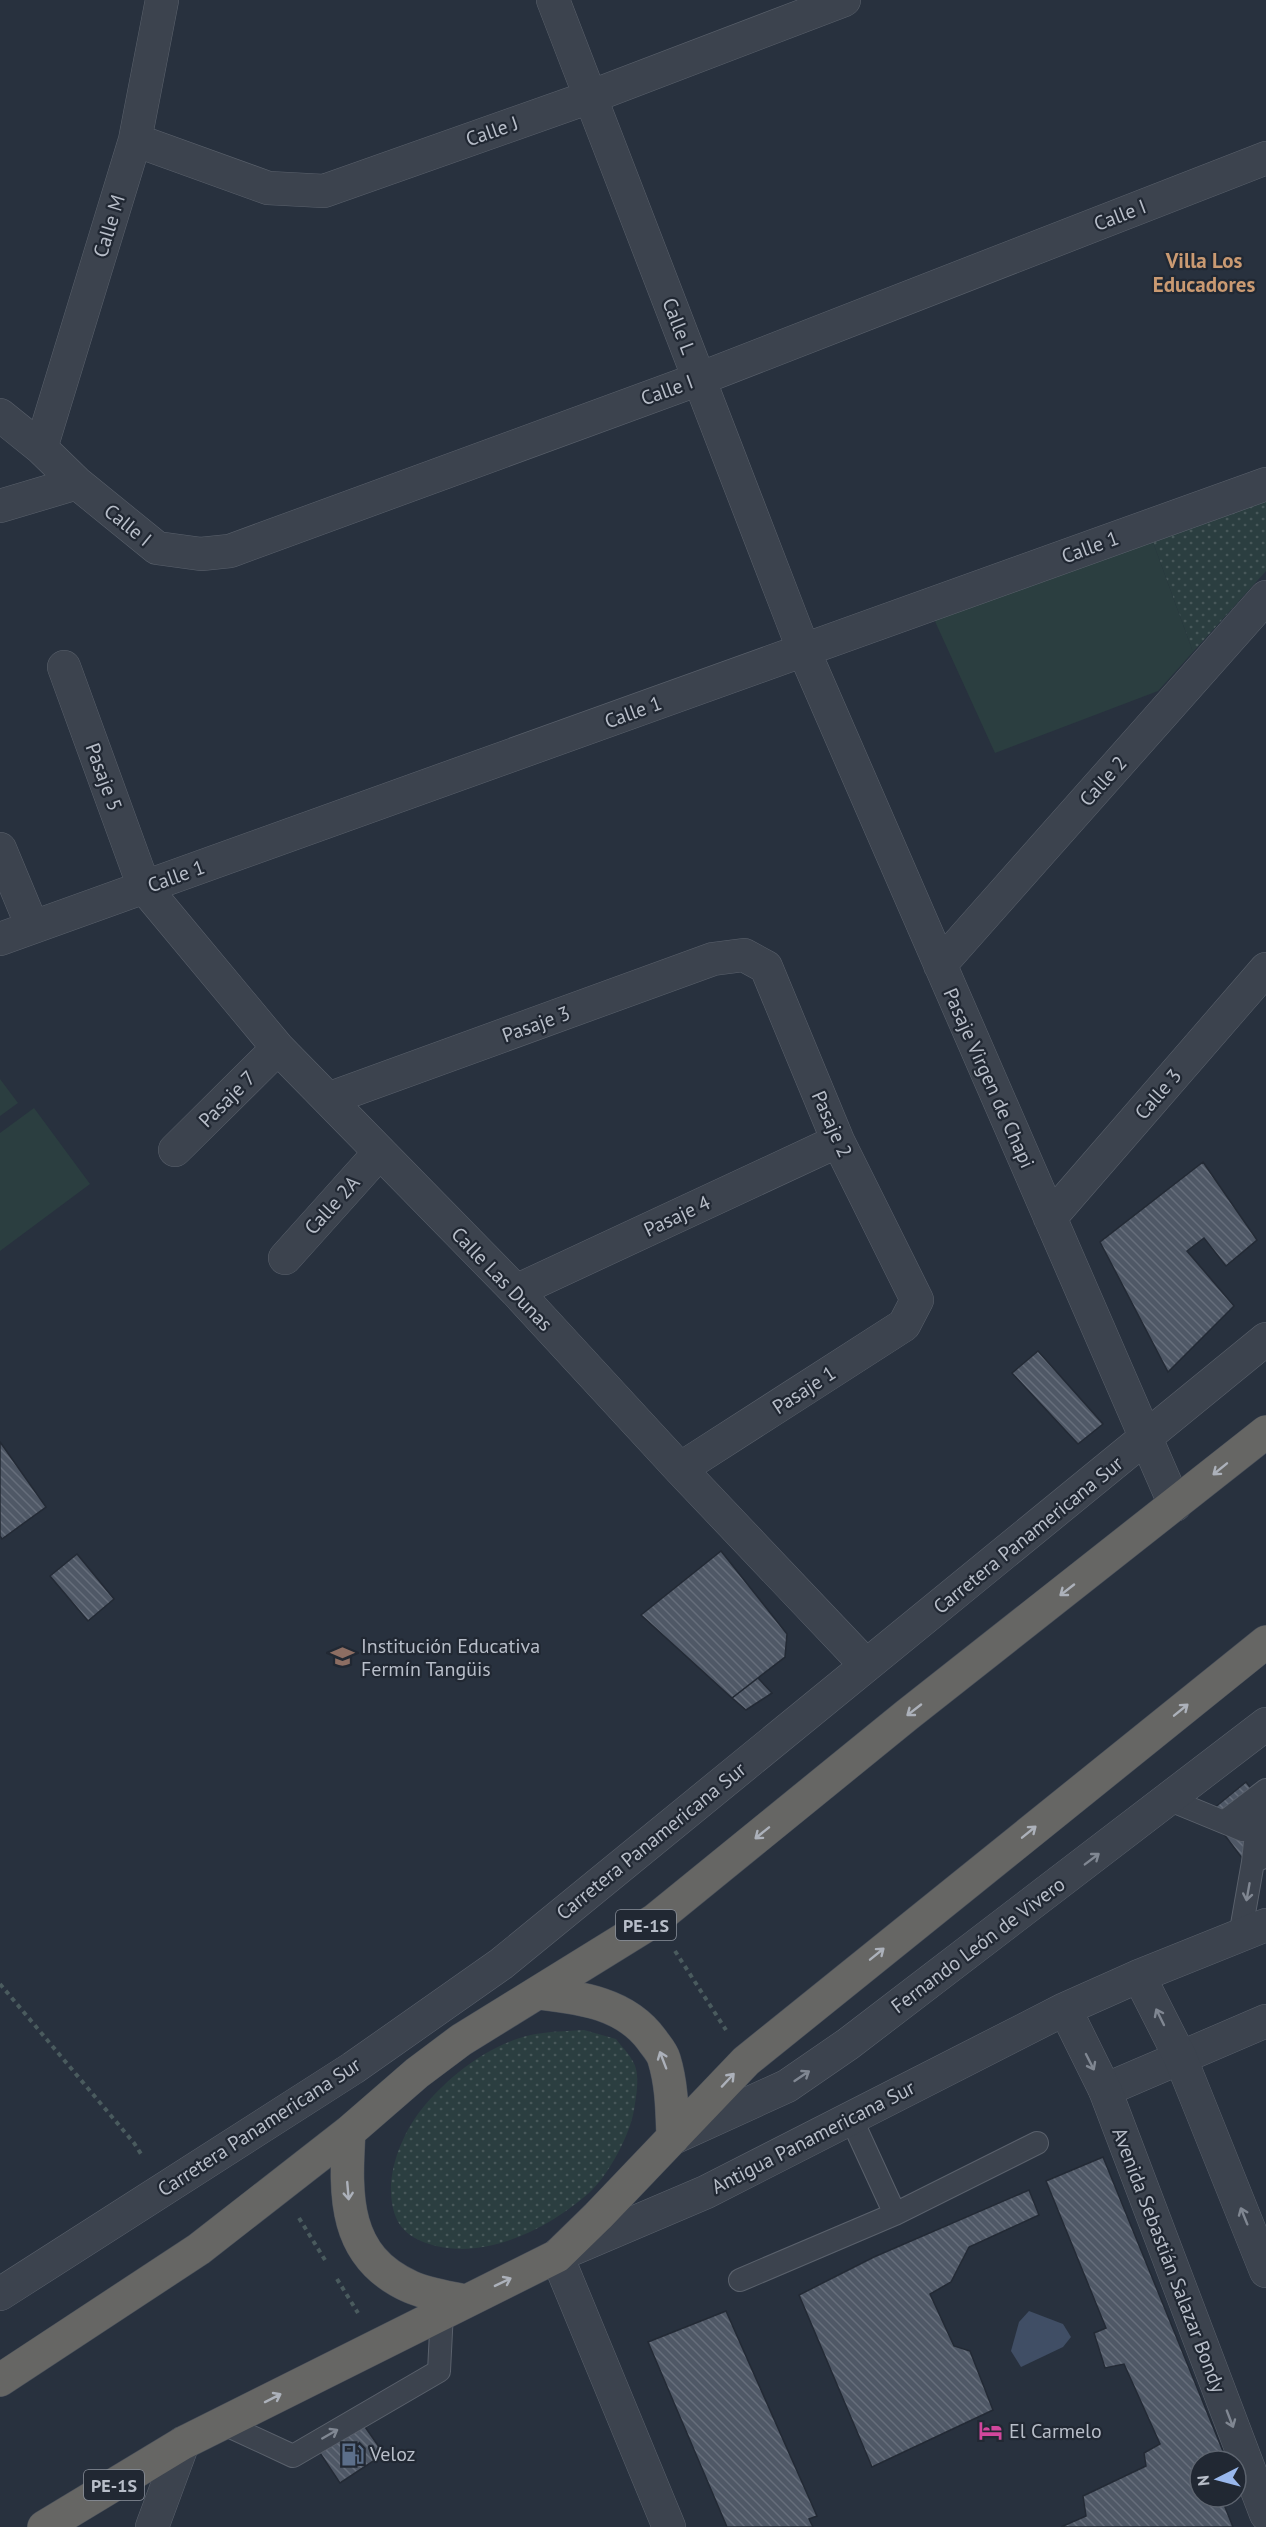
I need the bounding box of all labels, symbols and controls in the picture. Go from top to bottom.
street label: Calle J [462,110,522,152]
street label: Calle M [87,192,131,260]
street label: Calle I [1090,193,1150,237]
district label: Villa Los Educadores [1153,247,1255,298]
street label: Calle L [656,294,702,358]
street label: Calle I [637,369,697,411]
street label: Calle I [99,498,157,552]
street label: Calle 1 [1058,525,1122,569]
street label: Calle 1 [601,690,665,734]
street label: Pasaje 5 [80,739,128,815]
street label: Calle 2 [1074,750,1132,812]
street label: Calle 1 [144,854,208,898]
street label: Pasaje Virgen de Chapi [938,984,1040,1172]
street label: Pasaje 3 [498,1000,574,1048]
street label: Calle 3 [1129,1063,1187,1125]
street label: Pasaje 7 [193,1065,261,1133]
street label: Pasaje 2 [806,1087,858,1161]
street label: Calle 2A [299,1170,366,1240]
street label: Pasaje 4 [640,1189,715,1243]
street label: Calle Las Dunas [446,1221,558,1337]
street label: Pasaje 1 [767,1360,841,1420]
street label: Carretera Panamericana Sur [928,1450,1128,1620]
one-way arrow [1213,1462,1229,1475]
one-way arrow [1059,1583,1075,1596]
place label: Institución Educativa Fermín Tangüis [361,1633,540,1682]
school or university icon: Institución Educativa Fermín Tangüis [330,1644,356,1670]
one-way arrow [906,1703,922,1716]
one-way arrow [1173,1703,1188,1717]
street label: Carretera Panamericana Sur [551,1756,751,1926]
one-way arrow [754,1826,770,1839]
one-way arrow [1021,1826,1037,1839]
one-way arrow [1084,1852,1100,1865]
street label: Fernando León de Vivero [886,1871,1070,2019]
one-way arrow [1242,1882,1253,1901]
road number: PE-1S [616,1910,676,1940]
one-way arrow [869,1948,885,1961]
one-way arrow [1154,2009,1165,2027]
one-way arrow [656,2051,667,2069]
street label: Carretera Panamericana Sur [153,2052,366,2202]
one-way arrow [1085,2052,1096,2070]
one-way arrow [793,2070,809,2082]
one-way arrow [721,2073,735,2088]
street label: Antigua Panamericana Sur [707,2074,919,2200]
street label: Avenida Sebastián Salazar Bondy [1106,2124,1232,2397]
one-way arrow [343,2180,354,2200]
one-way arrow [1238,2208,1249,2226]
one-way arrow [494,2275,512,2287]
one-way arrow [264,2391,282,2403]
one-way arrow [1225,2409,1236,2428]
hotel icon: El Carmelo [978,2418,1004,2444]
place label: El Carmelo [1009,2418,1102,2444]
one-way arrow [321,2428,338,2440]
fuel station icon: Veloz [339,2441,365,2467]
place label: Veloz [369,2441,416,2467]
north arrow [1188,2449,1248,2509]
road number: PE-1S [84,2470,144,2500]
text: N [1193,2474,1214,2487]

